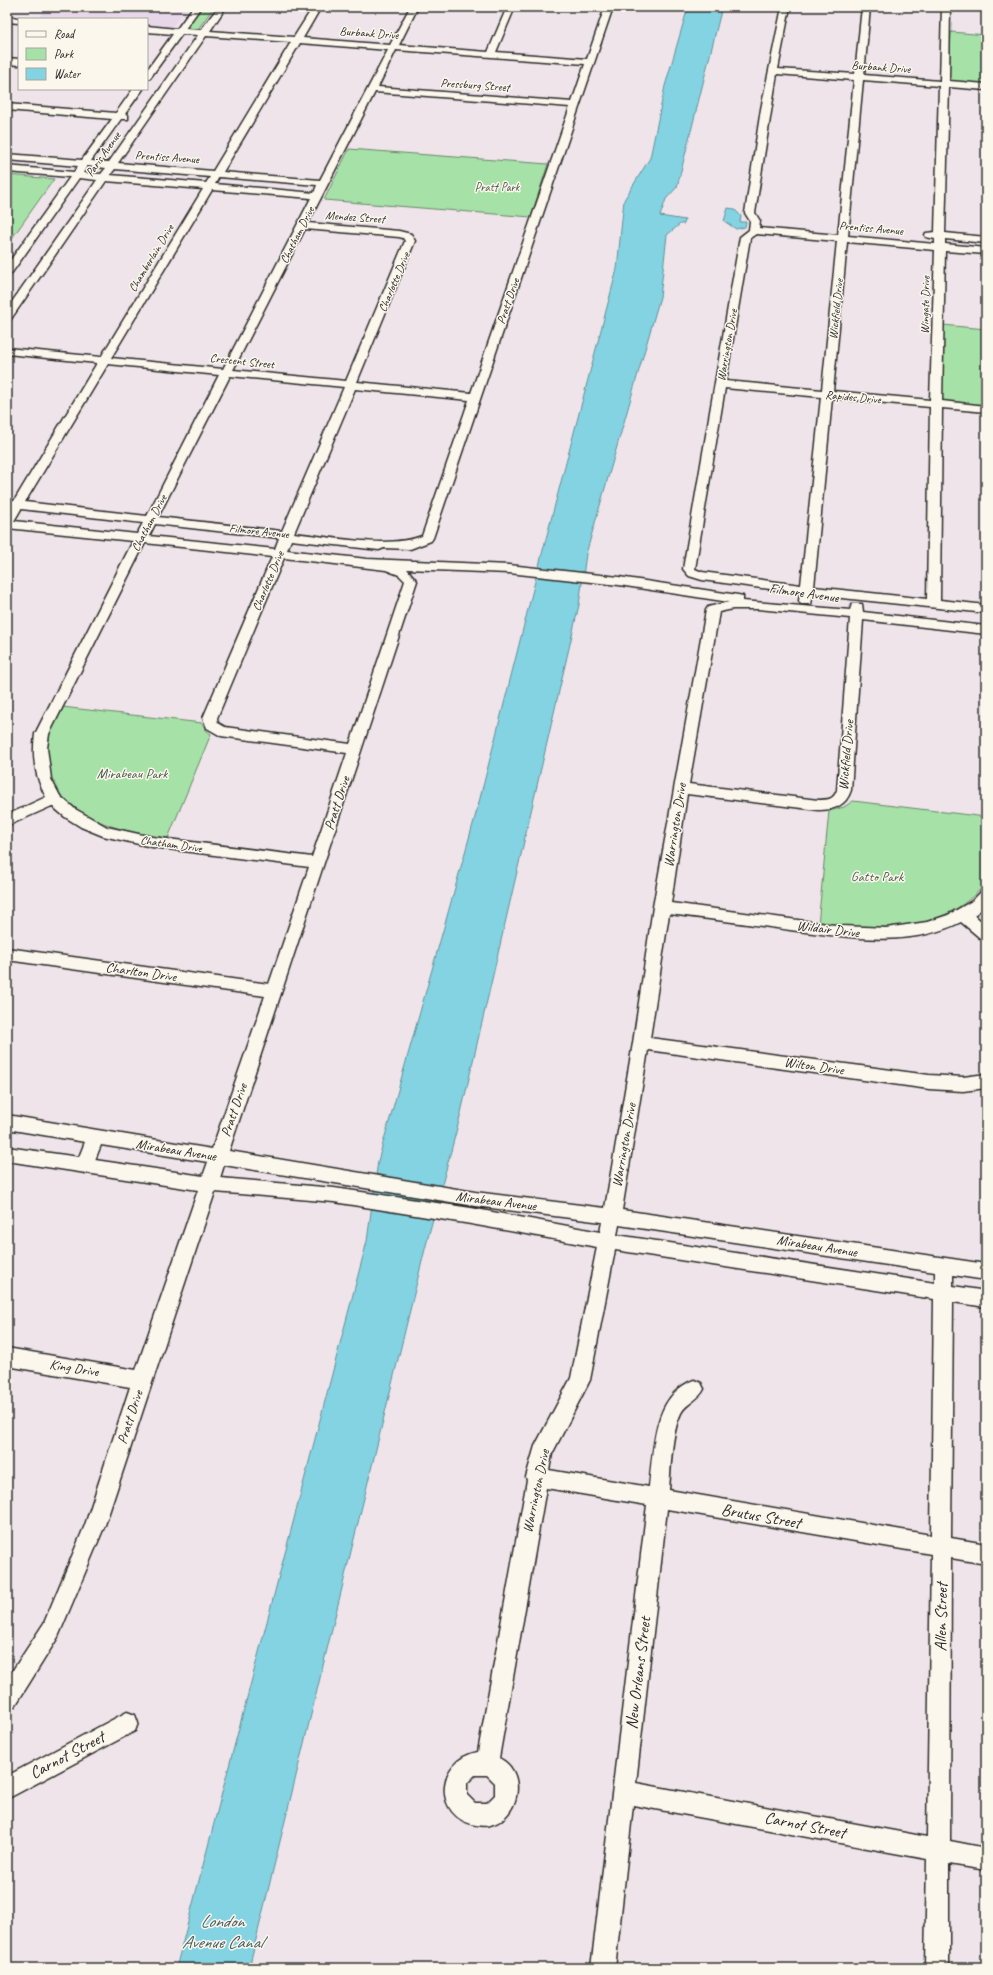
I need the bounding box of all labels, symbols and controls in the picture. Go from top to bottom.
legend [18,18,148,90]
street label: Burbank Drive [339,23,400,43]
text: Road [54,26,76,42]
text: Park [54,46,75,62]
street label: Burbank Drive [851,57,912,77]
text: Water [54,66,82,82]
street label: Pressburg Street [440,75,512,96]
street label: Paris Avenue [82,127,125,180]
street label: Prentiss Avenue [135,147,201,167]
park label: Pratt Park [475,179,521,195]
street label: Chatham Drive [276,203,319,266]
street label: Mendez Street [325,207,387,227]
street label: Prentiss Avenue [838,217,905,239]
street label: Chamberlain Drive [125,220,178,295]
street label: Charlotte Drive [374,249,414,314]
street label: Pratt Drive [493,275,524,326]
street label: Wingate Drive [916,275,934,334]
street label: Wickfield Drive [825,277,847,340]
street label: Warrington Drive [713,307,741,382]
street label: Crescent Street [209,350,276,372]
street label: Rapides Drive [825,387,882,407]
street label: Chatham Drive [127,491,171,554]
street label: Filmore Avenue [228,520,291,542]
street label: Charlotte Drive [248,548,288,613]
street label: Filmore Avenue [768,580,841,606]
street label: Wickfield Drive [834,718,858,791]
park label: Mirabeau Park [97,765,168,782]
street label: Pratt Drive [320,773,354,832]
street label: Warrington Drive [660,780,690,868]
street label: Chatham Drive [139,832,204,856]
park label: Gatto Park [851,868,905,885]
street label: Wildair Drive [796,917,862,941]
street label: Charlton Drive [105,959,179,986]
street label: Wilton Drive [783,1053,846,1079]
street label: Pratt Drive [217,1080,251,1139]
street label: Warrington Drive [608,1100,640,1188]
street label: Mirabeau Avenue [135,1135,219,1165]
street label: Mirabeau Avenue [455,1188,539,1215]
street label: Mirabeau Avenue [776,1231,860,1261]
street label: King Drive [48,1356,101,1380]
street label: Pratt Drive [113,1387,147,1446]
street label: Warrington Drive [519,1446,553,1534]
street label: Brutus Street [720,1499,805,1534]
street label: Allen Street [930,1580,952,1651]
street label: New Orleans Street [621,1613,656,1730]
street label: Carnot Street [26,1725,110,1784]
street label: Carnot Street [763,1807,850,1844]
water label: London Avenue Canal [182,1910,268,1953]

